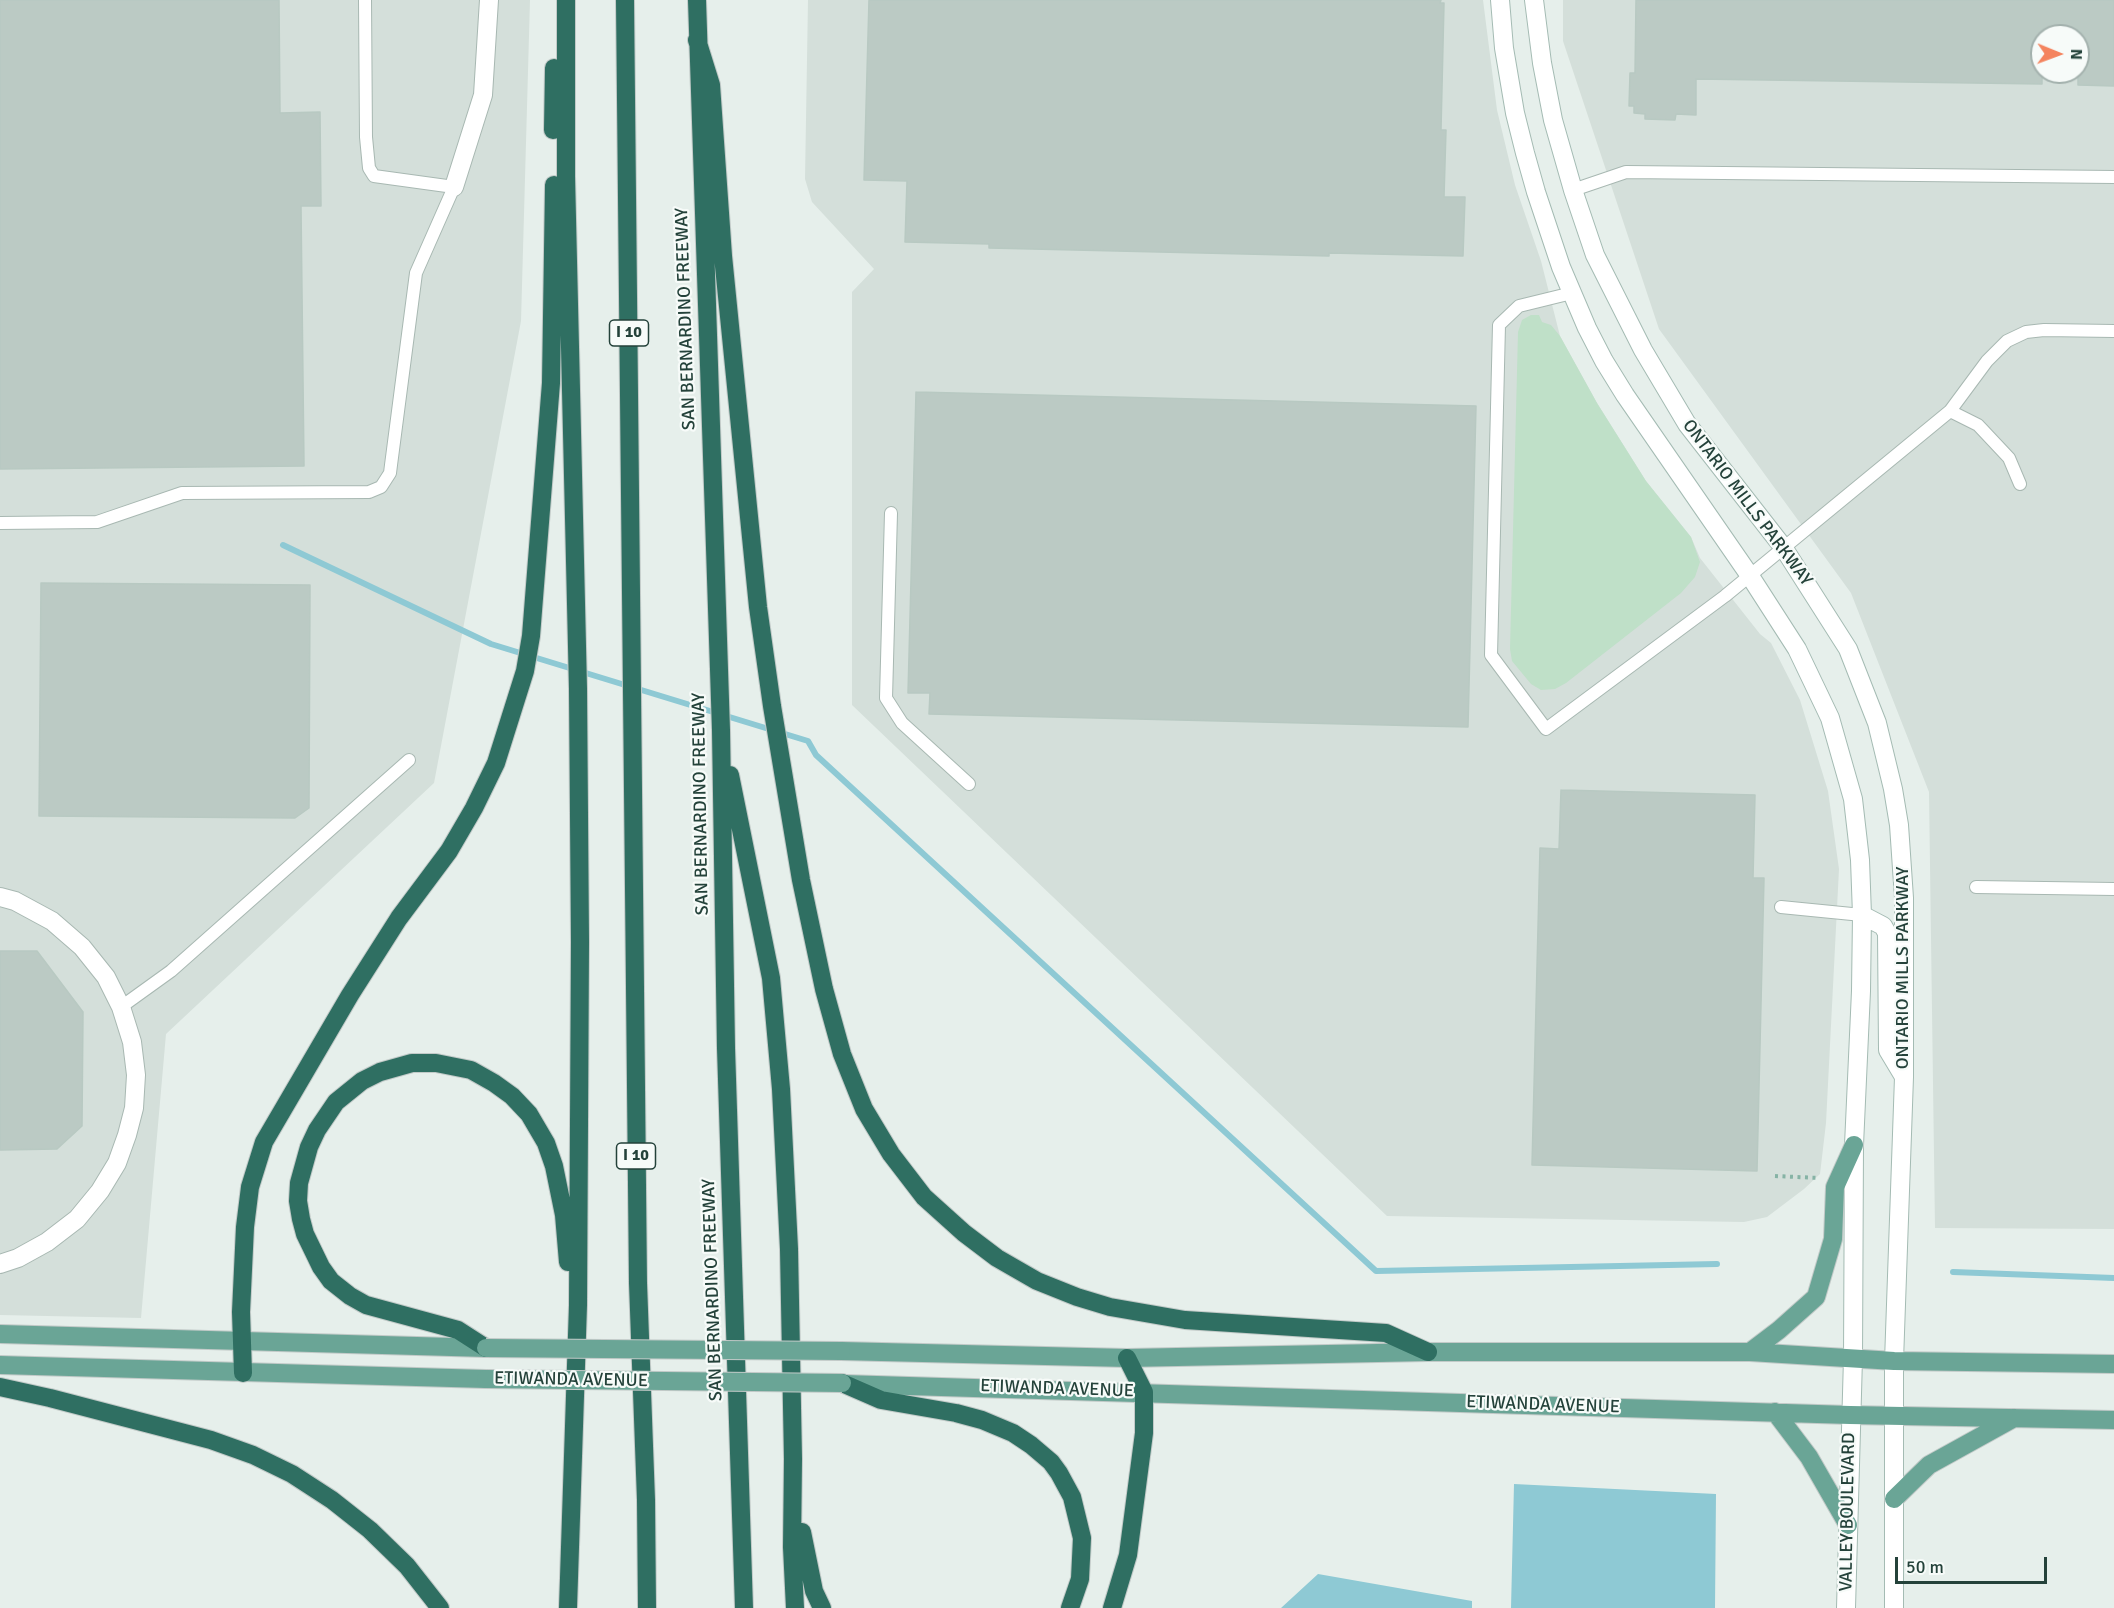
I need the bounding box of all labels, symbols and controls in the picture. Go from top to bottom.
north arrow [2030,24,2090,84]
text: N [2066,49,2086,60]
street label: SAN BERNARDINO FREEWAY [671,207,701,431]
road number: I 10 [610,320,648,346]
street label: ONTARIO MILLS PARKWAY [1677,416,1817,590]
street label: SAN BERNARDINO FREEWAY [688,693,714,915]
street label: ONTARIO MILLS PARKWAY [1892,867,1914,1069]
road number: I 10 [616,1143,656,1169]
street label: SAN BERNARDINO FREEWAY [698,1178,728,1402]
street label: ETIWANDA AVENUE [494,1368,648,1392]
street label: ETIWANDA AVENUE [980,1376,1134,1402]
street label: ETIWANDA AVENUE [1466,1392,1620,1418]
street label: VALLEY BOULEVARD [1836,1432,1860,1592]
scale bar [1898,1545,2050,1583]
text: 50 m [1906,1556,1944,1578]

